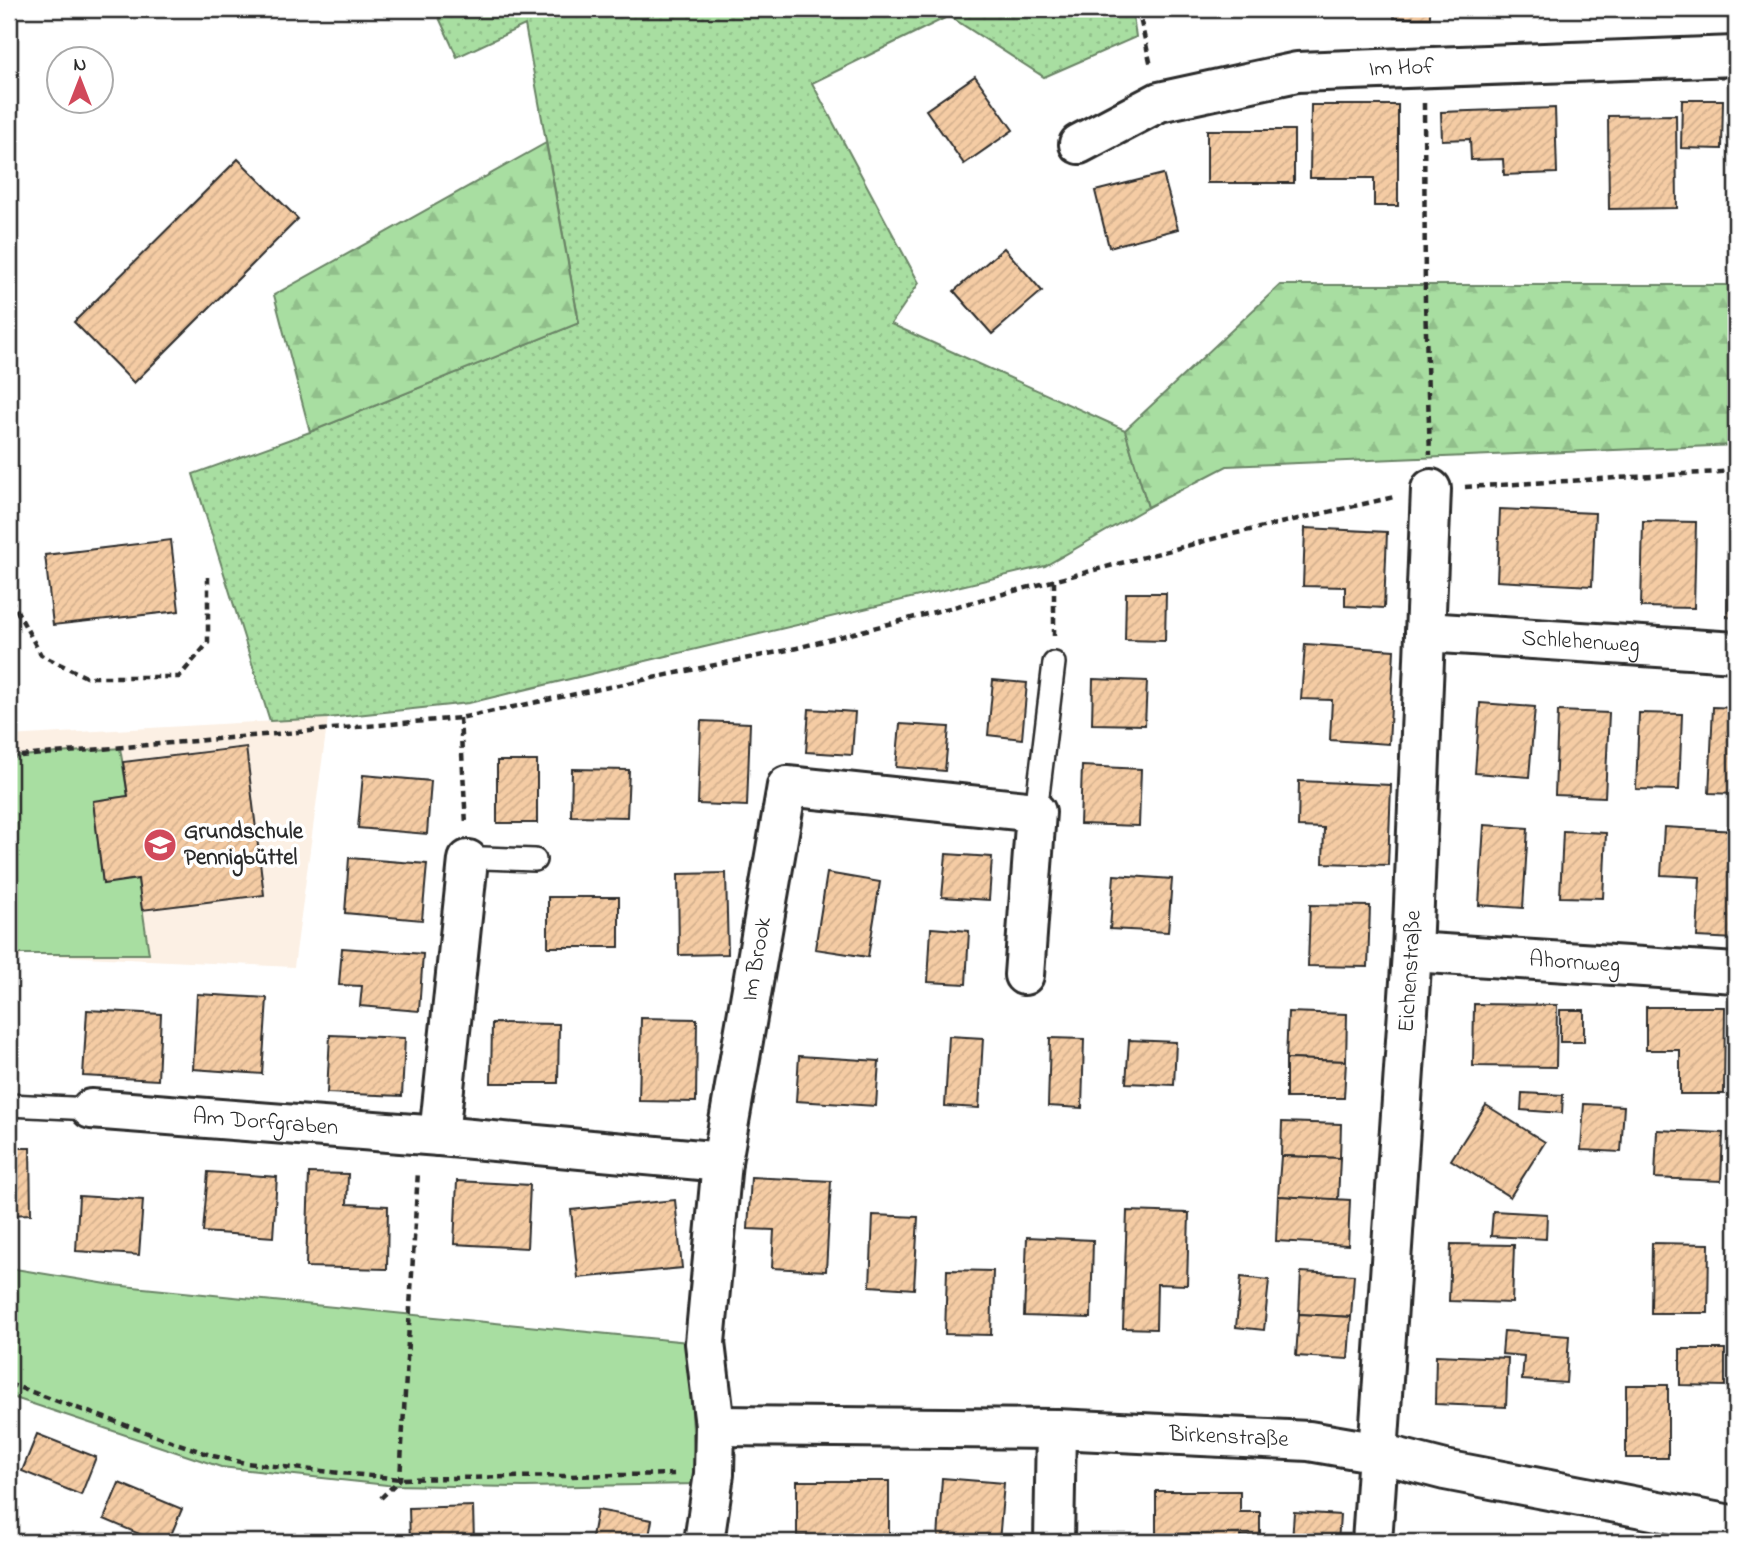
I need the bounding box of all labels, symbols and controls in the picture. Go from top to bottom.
north arrow [46,46,116,116]
street label: Im Hof [1368,51,1435,86]
text: N [74,52,87,79]
street label: Schlehenweg [1520,622,1641,663]
place label: Grundschule Pennigbüttel [184,816,304,877]
school or university icon: Grundschule Pennigbüttel [141,826,179,864]
street label: Eichenstraße [1390,909,1430,1033]
street label: Im Brook [734,914,781,1004]
street label: Ahornweg [1528,943,1621,983]
street label: Am Dorfgraben [191,1100,340,1145]
street label: Birkenstraße [1167,1418,1290,1457]

